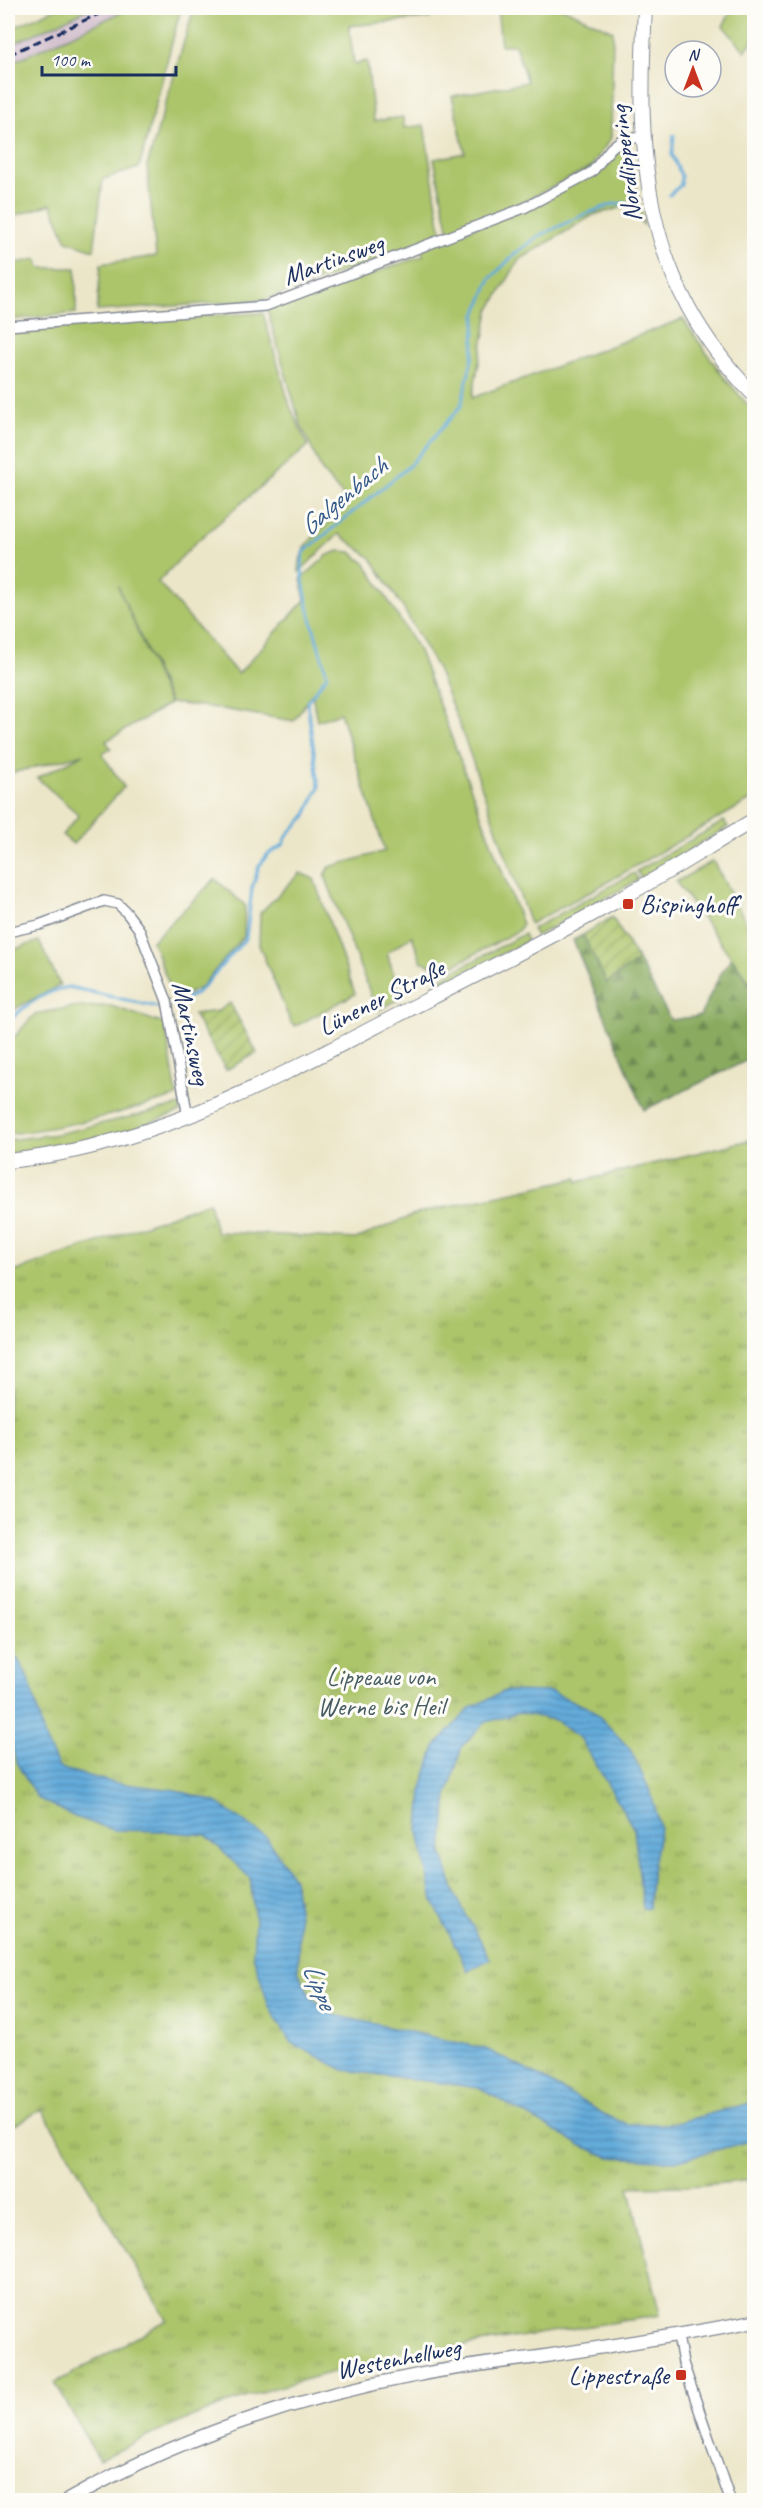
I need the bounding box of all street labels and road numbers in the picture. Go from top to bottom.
street label: Nordlippering [602,102,649,224]
street label: Martinsweg [278,225,390,293]
street label: Lünener Straße [313,950,452,1043]
street label: Martinsweg [164,979,219,1089]
street label: Westenhellweg [333,2330,465,2387]

